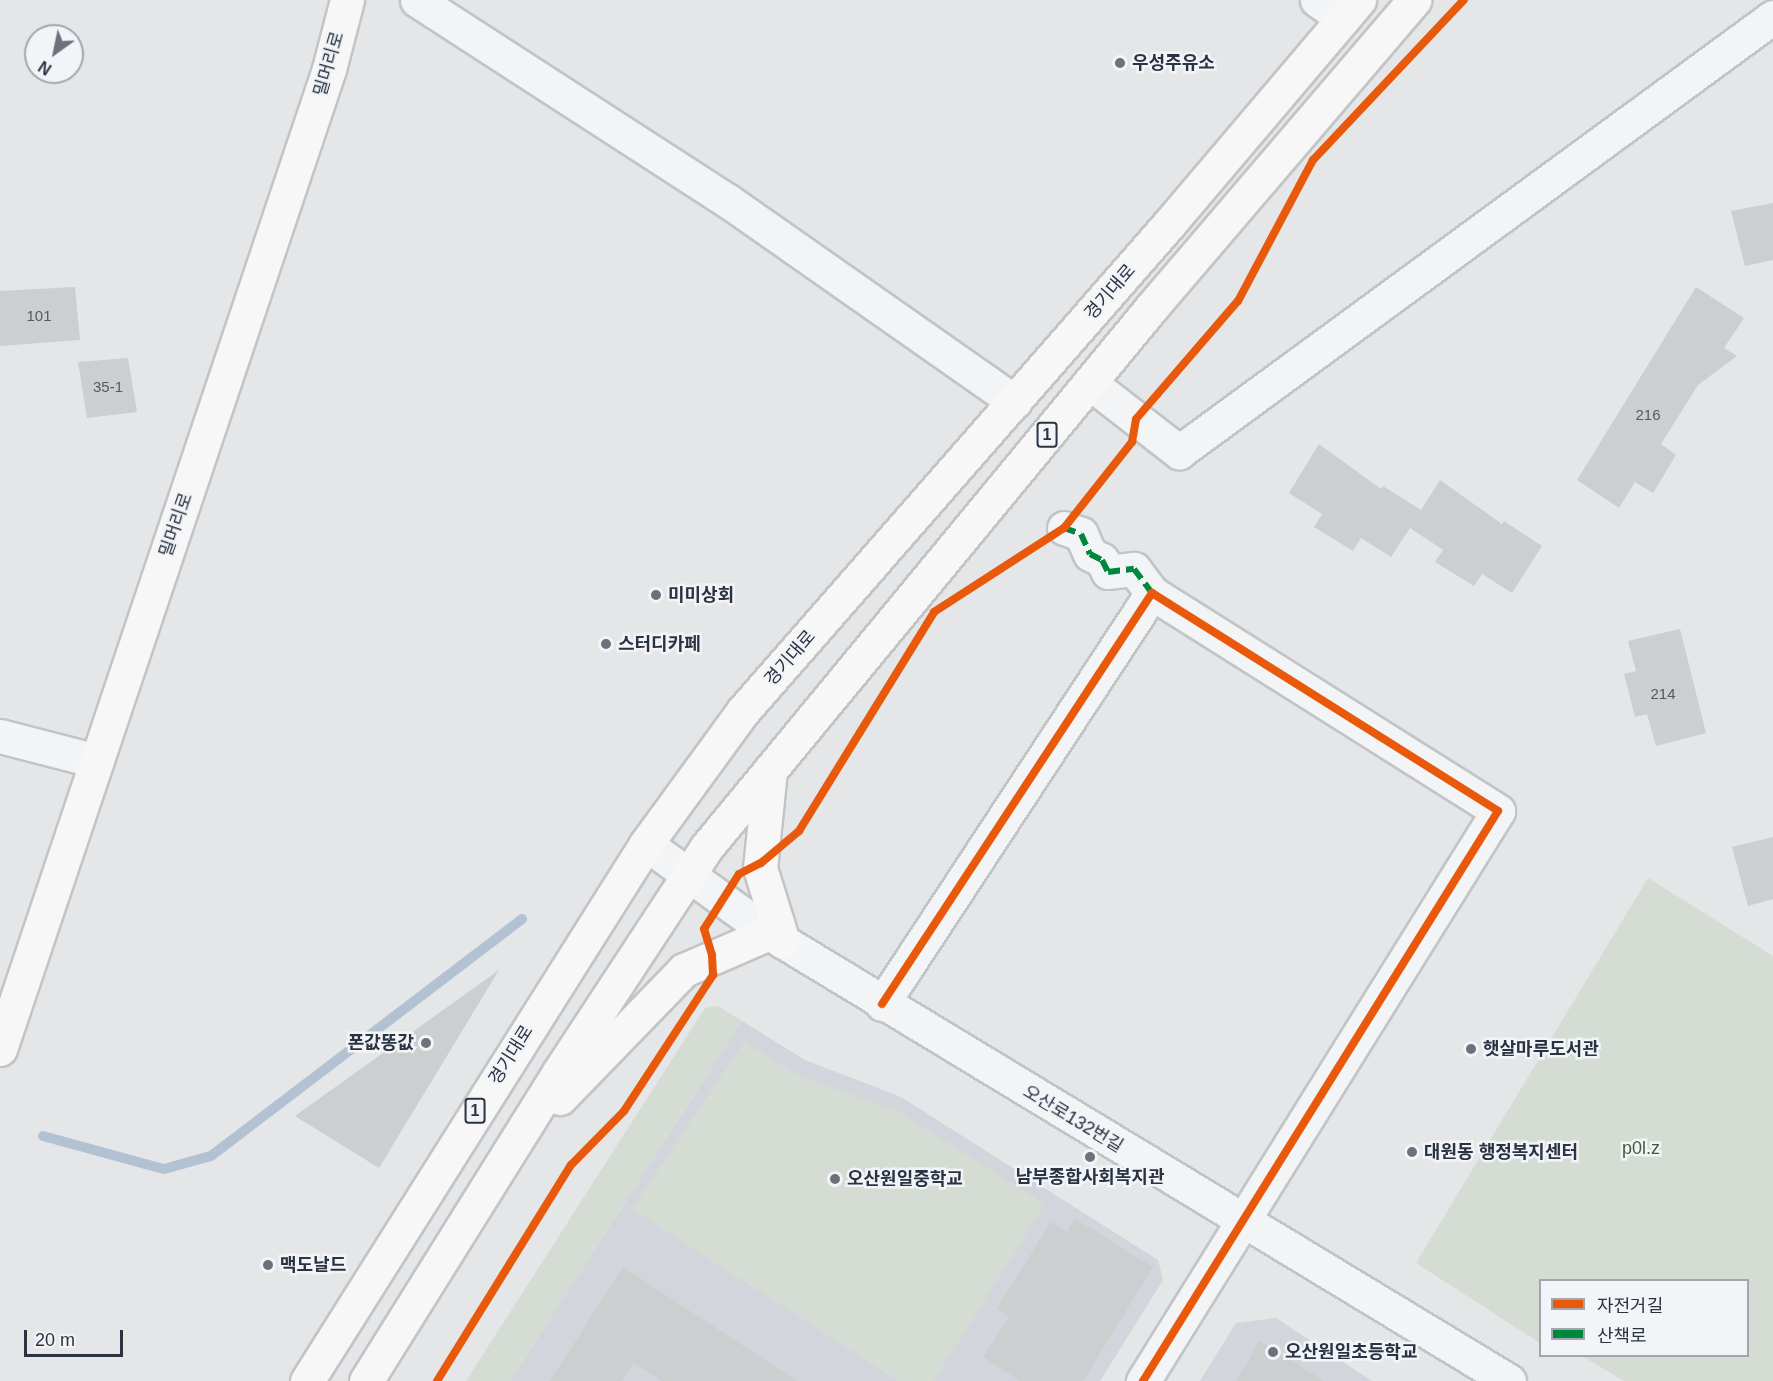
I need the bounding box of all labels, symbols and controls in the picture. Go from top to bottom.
north arrow [24,24,84,84]
street label: 밀머리로 [309,29,349,99]
place label: 우성주유소 [1132,52,1215,74]
marker: 우성주유소 [1113,56,1127,70]
text: N [36,58,54,78]
street label: 경기대로 [1080,260,1140,324]
house number: 101 [26,307,52,325]
house number: 35-1 [93,378,123,396]
house number: 216 [1635,406,1661,424]
road number: 1 [1036,422,1058,448]
street label: 밀머리로 [155,490,197,560]
place label: 미미상회 [668,584,734,606]
marker: 미미상회 [649,588,663,602]
street label: 경기대로 [760,626,820,690]
place label: 스터디카페 [618,633,701,655]
marker: 스터디카페 [599,637,613,651]
house number: 214 [1650,685,1676,703]
street label: 경기대로 [484,1021,538,1089]
place label: 폰값똥값 [348,1032,414,1054]
marker: 폰값똥값 [419,1036,433,1050]
place label: 햇살마루도서관 [1483,1038,1599,1060]
marker: 햇살마루도서관 [1464,1042,1478,1056]
street label: 오산로132번길 [1019,1081,1127,1157]
road number: 1 [464,1098,486,1124]
park label: p0l.z [1622,1137,1660,1159]
place label: 대원동 행정복지센터 [1424,1141,1578,1163]
marker: 대원동 행정복지센터 [1405,1145,1419,1159]
marker: 남부종합사회복지관 [1083,1150,1097,1164]
place label: 남부종합사회복지관 [1015,1166,1165,1188]
place label: 오산원일중학교 [847,1168,963,1190]
marker: 오산원일중학교 [828,1172,842,1186]
place label: 맥도날드 [280,1254,346,1276]
marker: 맥도날드 [261,1258,275,1272]
legend [1539,1279,1749,1357]
text: 자전거길 [1597,1296,1663,1316]
scale bar [27,1318,126,1356]
text: 산책로 [1597,1326,1647,1346]
text: 20 m [35,1330,75,1350]
place label: 오산원일초등학교 [1285,1341,1417,1363]
marker: 오산원일초등학교 [1266,1345,1280,1359]

